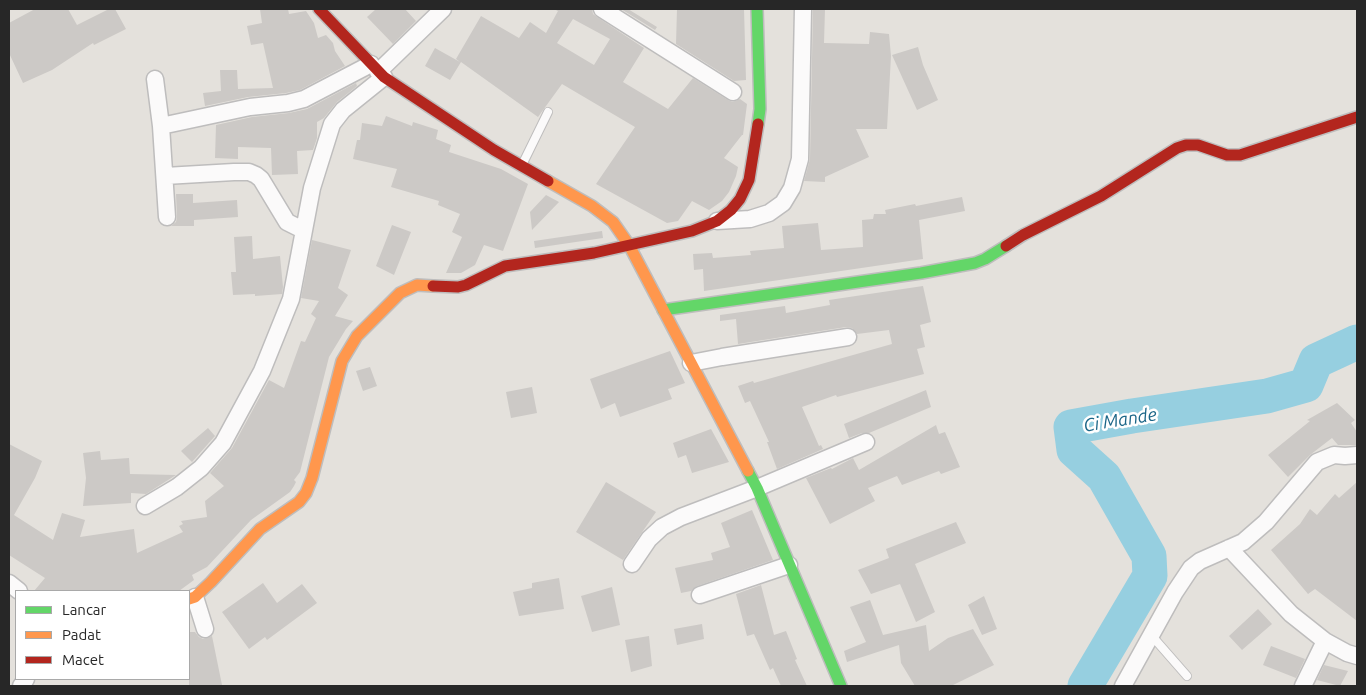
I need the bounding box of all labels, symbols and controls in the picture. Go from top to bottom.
water label: Ci Mande [1082,404,1158,436]
legend [15,590,190,680]
text: Lancar [62,601,106,618]
text: Padat [62,626,101,643]
text: Macet [62,651,104,668]

